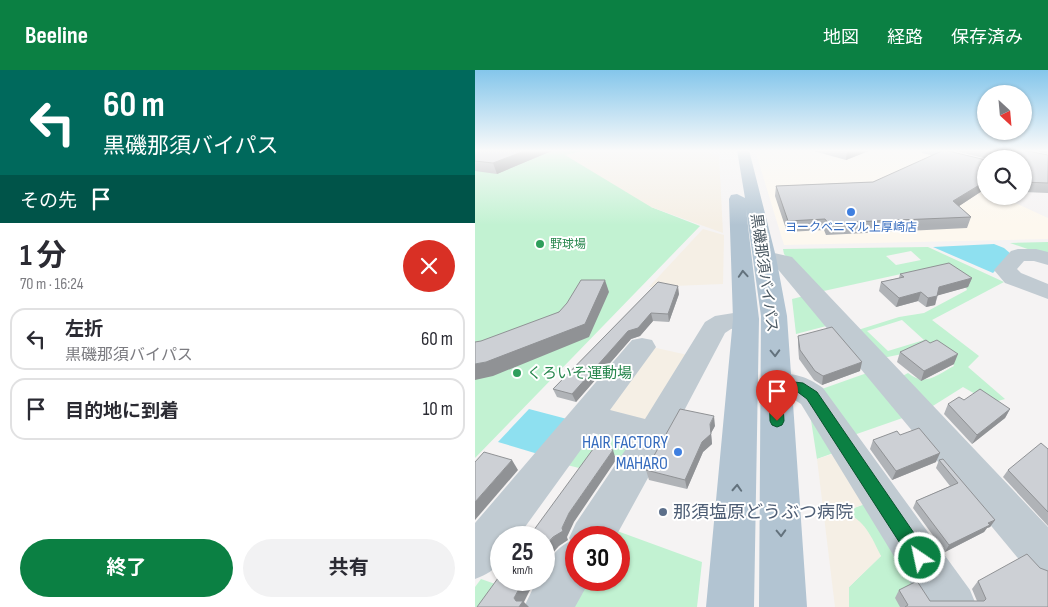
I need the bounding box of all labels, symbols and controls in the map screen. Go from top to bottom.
text: Beeline [25,21,88,50]
text: 地図 [823,27,859,48]
text: 経路 [887,27,923,48]
text: 保存済み [951,27,1023,48]
text: 60 m [103,84,165,127]
north arrow [977,85,1033,140]
map controls [977,85,1032,205]
icon: left [20,90,85,155]
text: 黒磯那須バイパス [103,133,279,160]
button: search [977,150,1032,205]
icon: arrive [87,185,115,213]
text: その先 [20,190,77,213]
marker: ヨークベニマル上厚崎店 [845,206,857,218]
street label: 黒磯那須バイパス [746,212,782,334]
place label: ヨークベニマル上厚崎店 [785,220,917,235]
place label: 野球場 [550,237,586,252]
text: 1 分 [20,238,66,274]
marker: 野球場 [534,238,546,250]
button: close [403,240,455,292]
one-way arrow [738,270,749,278]
text: 70 m · 16:24 [20,275,83,294]
text: 左折 [65,318,103,341]
icon: left [22,325,50,353]
text: 60 m [421,328,453,351]
text: 黒磯那須バイパス [65,346,193,365]
one-way arrow [770,350,780,358]
place label: くろいそ運動場 [527,364,632,383]
marker: くろいそ運動場 [511,367,523,379]
pin [756,370,798,421]
icon: arrive [763,377,791,405]
icon: arrive [22,395,50,423]
text: 10 m [423,398,453,421]
text: 目的地に到着 [65,400,179,423]
place label: HAIR FACTORY MAHARO [582,432,668,474]
marker: HAIR FACTORY MAHARO [672,446,684,458]
one-way arrow [731,484,742,492]
place label: 那須塩原どうぶつ病院 [673,502,853,523]
marker: 那須塩原どうぶつ病院 [657,506,669,518]
speed limit sign: 30 [565,526,630,591]
one-way arrow [775,529,786,537]
position arrow [893,531,945,583]
text: 25 [512,537,533,568]
button: 終了 [20,539,233,597]
button: 共有 [243,539,455,597]
text: km/h [512,563,533,578]

